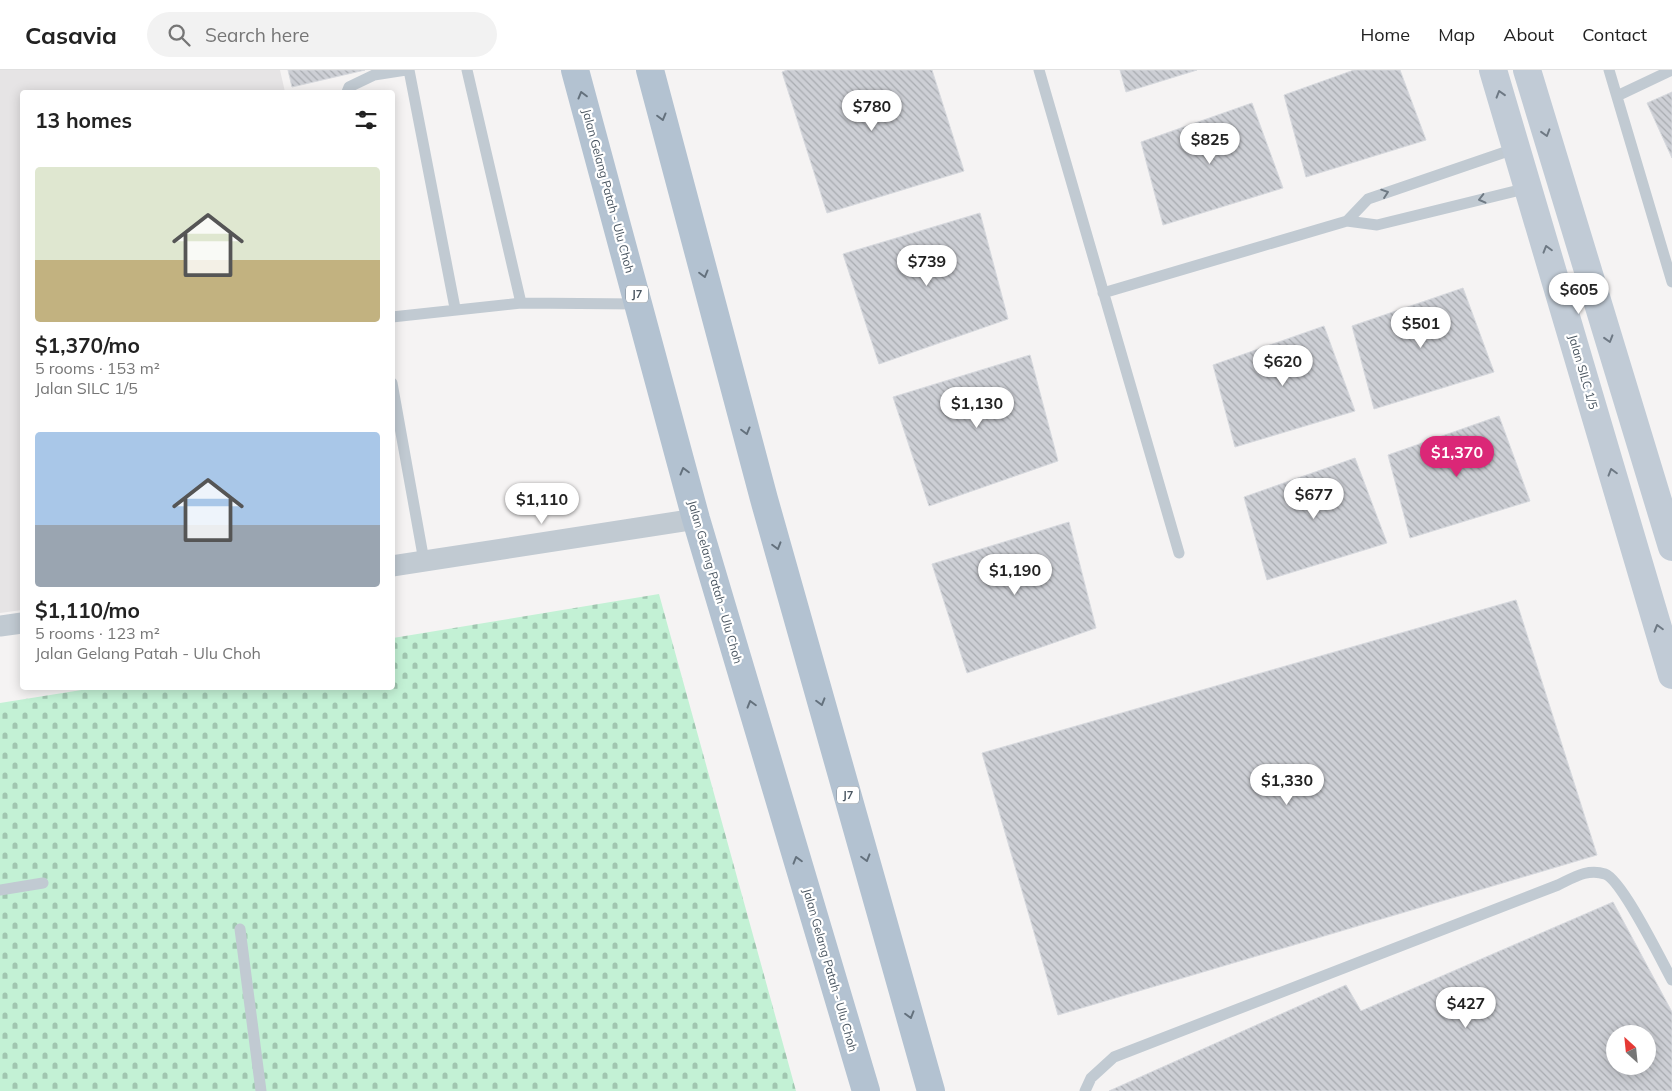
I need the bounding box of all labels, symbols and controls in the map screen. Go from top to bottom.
search box [147,12,497,57]
text: Casavia [25,20,117,50]
icon: search [165,21,193,49]
text: Search here [205,23,309,47]
text: Home [1360,23,1410,46]
text: Map [1438,23,1475,46]
text: About [1503,23,1554,46]
text: Contact [1582,23,1647,46]
pin: $780 [842,90,902,132]
one-way arrow [1496,90,1506,98]
one-way arrow [577,92,587,100]
text: $780 [853,96,891,116]
icon: filters [352,106,380,134]
text: 13 homes [35,107,132,133]
street label: Jalan Gelang Patah - Ulu Choh [579,107,638,275]
one-way arrow [656,113,667,122]
pin: $825 [1180,122,1240,165]
text: $825 [1191,129,1229,149]
one-way arrow [1541,129,1551,137]
one-way arrow [1381,189,1389,199]
one-way arrow [1477,193,1486,204]
icon: home [163,200,253,290]
pin: $739 [897,244,957,287]
one-way arrow [1543,246,1553,254]
text: $739 [908,251,946,271]
one-way arrow [698,270,709,279]
pin: $605 [1549,272,1609,315]
text: $605 [1560,279,1598,299]
road number: J7 [626,285,648,302]
pin: $501 [1391,306,1451,349]
text: $501 [1402,313,1440,333]
text: $1,370/mo [35,332,140,358]
street label: Jalan SILC 1/5 [1566,333,1601,411]
one-way arrow [1603,334,1613,343]
pin: $620 [1253,344,1313,387]
text: $620 [1264,351,1302,371]
text: 5 rooms · 153 m² [35,358,160,378]
text: Jalan SILC 1/5 [35,378,138,398]
pin: $1,130 [936,386,1018,429]
text: $1,130 [951,393,1003,413]
one-way arrow [740,427,751,436]
pin: $1,370 [1416,436,1498,478]
text: $1,370 [1431,442,1483,462]
icon: home [163,465,253,555]
one-way arrow [679,467,690,476]
one-way arrow [1608,469,1618,477]
pin: $677 [1284,478,1344,520]
pin: $1,110 [501,482,583,525]
text: $677 [1295,484,1333,504]
text: $1,110 [516,489,568,509]
street label: Jalan Gelang Patah - Ulu Choh [685,498,746,665]
one-way arrow [771,541,782,550]
pin: $1,190 [974,554,1056,596]
text: $1,190 [989,560,1041,580]
text: $1,110/mo [35,597,140,623]
text: 5 rooms · 123 m² [35,623,160,643]
one-way arrow [1654,625,1664,633]
text: Jalan Gelang Patah - Ulu Choh [35,643,261,663]
one-way arrow [816,697,826,706]
one-way arrow [747,700,757,708]
pin: $1,330 [1246,764,1328,806]
text: $1,330 [1261,770,1313,790]
road number: J7 [837,786,859,804]
one-way arrow [860,854,870,862]
one-way arrow [793,856,803,864]
street label: Jalan Gelang Patah - Ulu Choh [800,886,861,1053]
pin: $427 [1436,986,1496,1029]
text: $427 [1447,993,1485,1013]
one-way arrow [904,1010,914,1018]
north arrow [1606,1025,1656,1075]
map controls [1606,1025,1656,1075]

